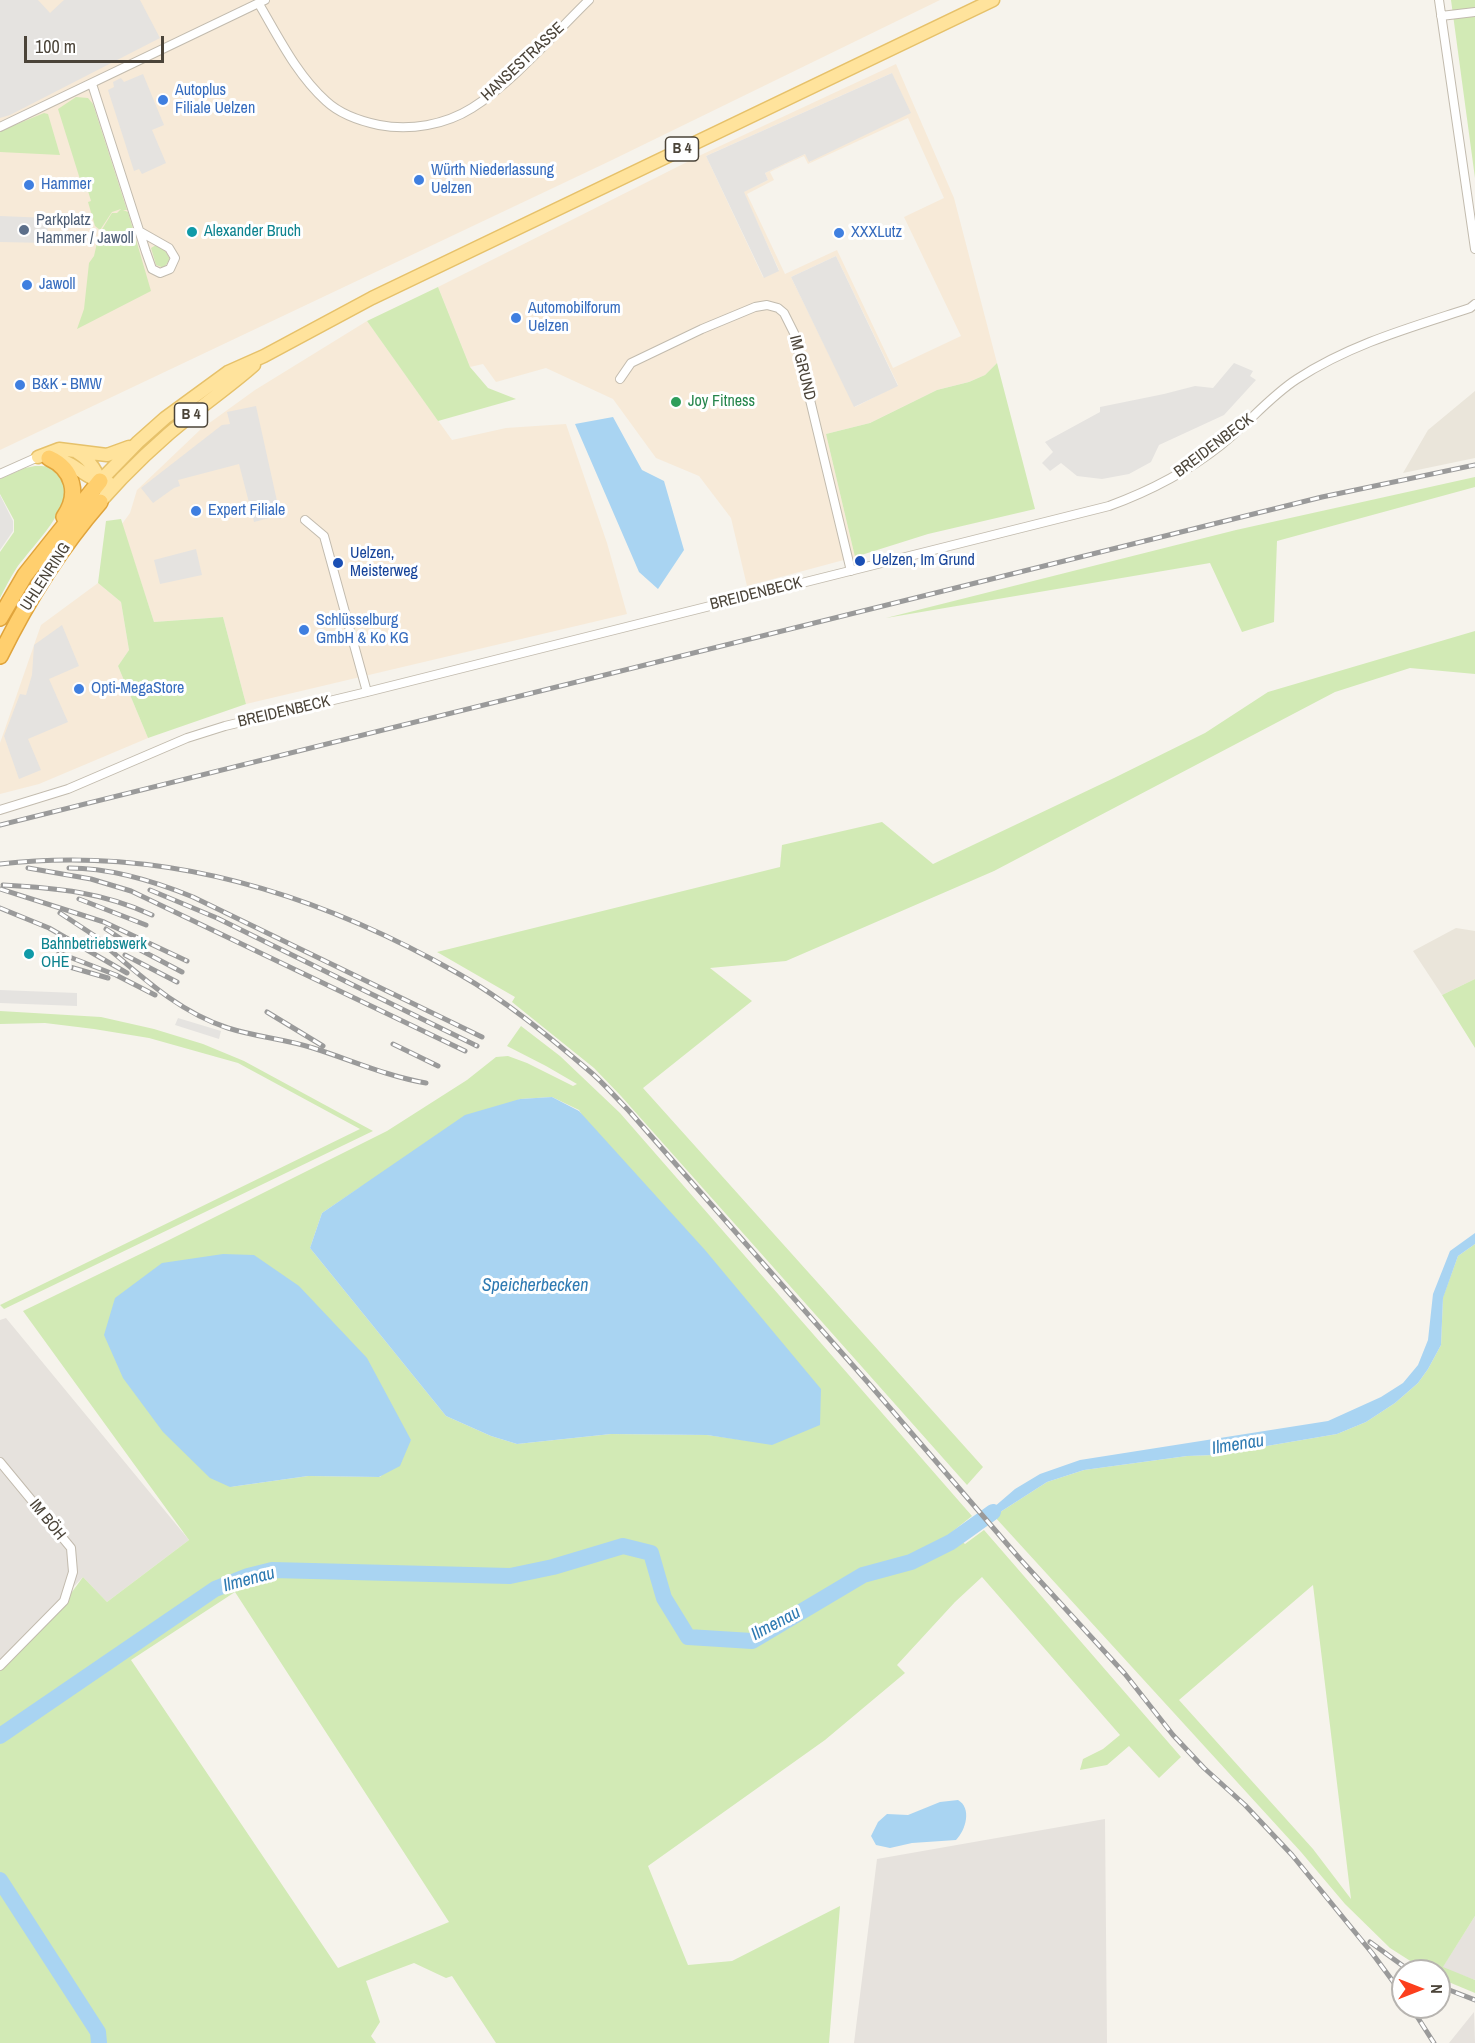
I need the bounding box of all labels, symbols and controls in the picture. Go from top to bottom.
street label: HANSESTRASSE [478,19,568,105]
scale bar [27,24,166,62]
text: 100 m [35,34,76,59]
place label: Autoplus Filiale Uelzen [175,81,255,119]
marker: Autoplus Filiale Uelzen [156,93,170,107]
road number: B 4 [666,137,698,161]
place label: Würth Niederlassung Uelzen [431,161,554,199]
marker: Würth Niederlassung Uelzen [412,173,426,187]
place label: Hammer [41,175,91,195]
marker: Hammer [22,178,36,192]
place label: Parkplatz Hammer / Jawoll [36,211,134,249]
place label: Alexander Bruch [204,222,301,242]
marker: Parkplatz Hammer / Jawoll [17,223,31,237]
place label: XXXLutz [851,223,902,243]
marker: Alexander Bruch [185,225,199,239]
marker: XXXLutz [832,226,846,240]
place label: Jawoll [39,275,75,295]
marker: Jawoll [20,278,34,292]
place label: Automobilforum Uelzen [528,299,621,337]
marker: Automobilforum Uelzen [509,311,523,325]
street label: IM GRUND [785,334,819,402]
place label: B&K - BMW [32,375,102,395]
marker: B&K - BMW [13,378,27,392]
place label: Joy Fitness [688,392,755,412]
marker: Joy Fitness [669,395,683,409]
road number: B 4 [174,403,207,427]
street label: BREIDENBECK [1171,410,1257,482]
place label: Expert Filiale [208,501,285,521]
marker: Expert Filiale [189,504,203,518]
street label: UHLENRING [17,539,75,615]
place label: Uelzen, Meisterweg [350,544,418,582]
place label: Uelzen, Im Grund [872,551,975,571]
marker: Uelzen, Im Grund [853,554,867,568]
marker: Uelzen, Meisterweg [331,556,345,570]
street label: BREIDENBECK [708,573,804,615]
place label: Schlüsselburg GmbH & Ko KG [316,611,409,649]
marker: Schlüsselburg GmbH & Ko KG [297,623,311,637]
place label: Opti-MegaStore [91,679,184,699]
marker: Opti-MegaStore [72,682,86,696]
street label: BREIDENBECK [236,692,332,732]
place label: Bahnbetriebswerk OHE [41,935,147,973]
marker: Bahnbetriebswerk OHE [22,947,36,961]
water label: Speicherbecken [482,1275,588,1297]
water label: Ilmenau [1210,1430,1266,1460]
street label: IM BÖH [25,1496,69,1544]
water label: Ilmenau [221,1563,277,1597]
water label: Ilmenau [748,1602,804,1646]
north arrow [1391,1959,1451,2019]
text: N [1426,1984,1448,1994]

